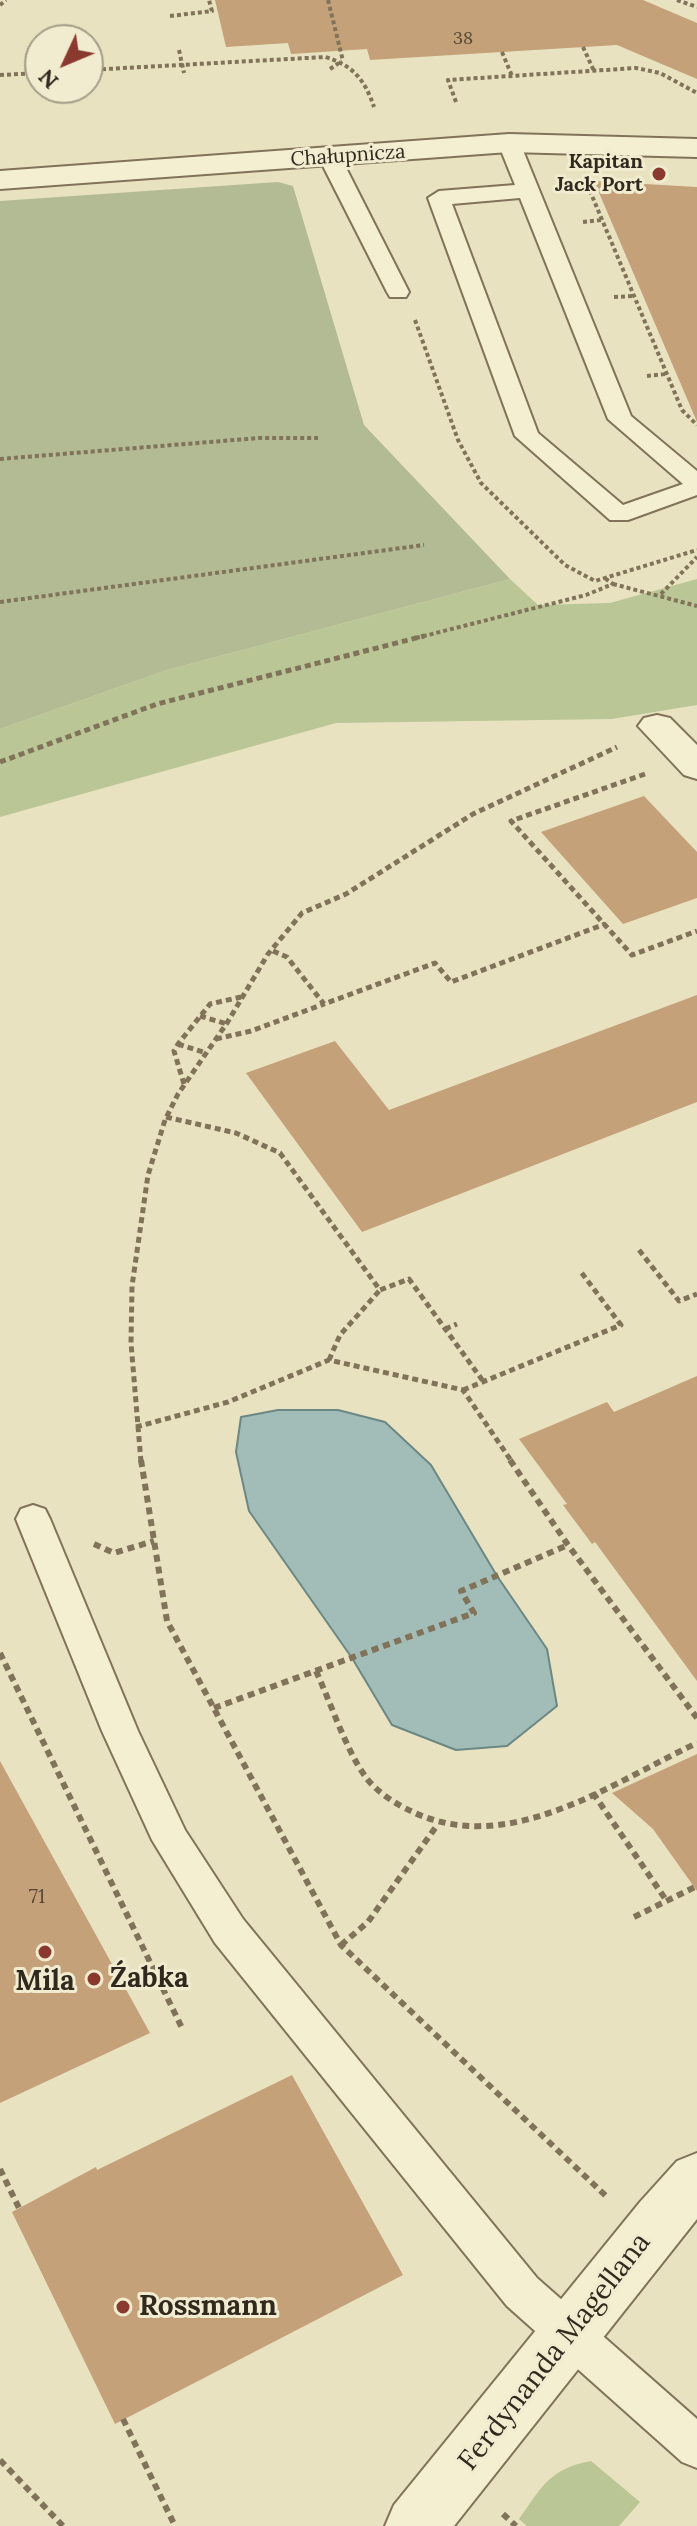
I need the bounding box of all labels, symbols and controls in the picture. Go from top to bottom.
north arrow [24,24,104,104]
house number: 38 [453,28,473,50]
text: N [32,63,64,95]
street label: Chałupnicza [290,140,406,172]
place label: Kapitan Jack Port [555,150,643,197]
marker: Kapitan Jack Port [650,165,668,183]
house number: 71 [29,1885,45,1909]
marker: Mila [36,1943,54,1961]
place label: Źabka [110,1962,189,1996]
place label: Mila [15,1965,75,1999]
marker: Źabka [85,1970,103,1988]
street label: Ferdynanda Magellana [452,2227,658,2477]
place label: Rossmann [139,2290,277,2324]
marker: Rossmann [114,2298,132,2316]

